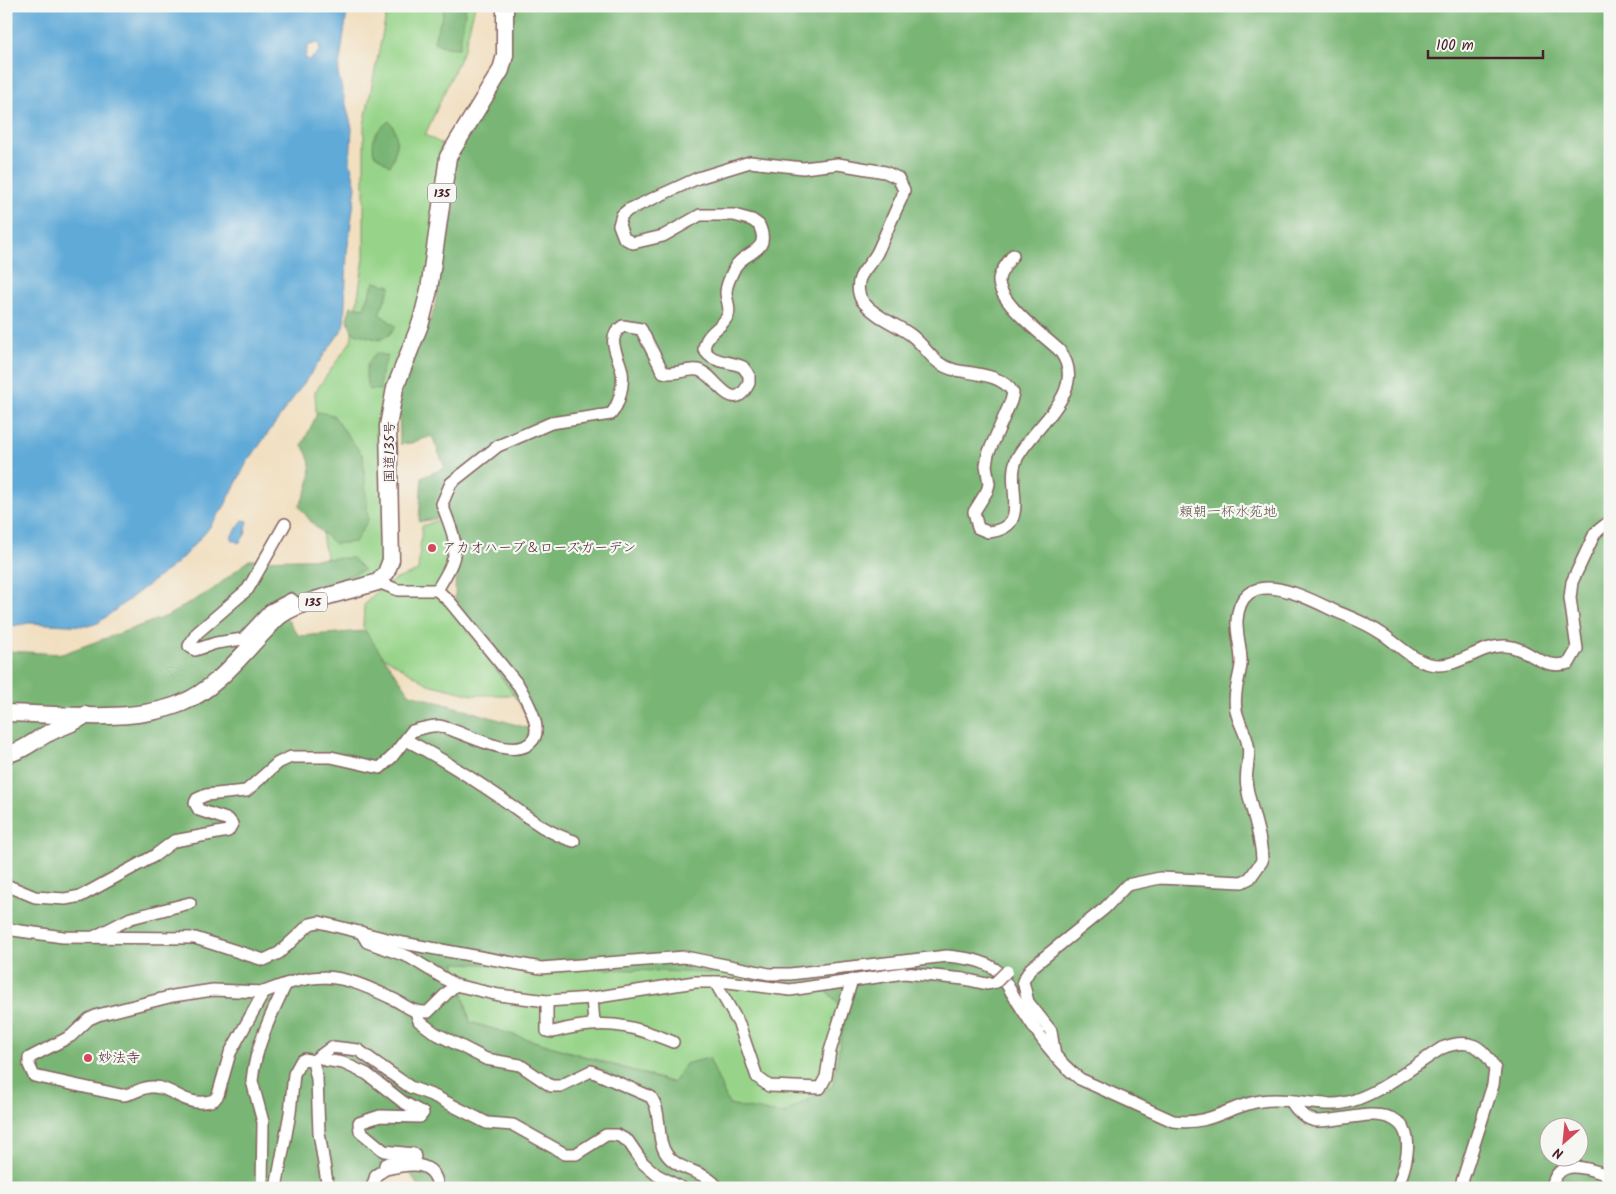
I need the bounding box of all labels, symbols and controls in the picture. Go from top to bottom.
scale bar [1428,28,1544,60]
text: 100 m [1436,34,1474,58]
road number: 135 [428,184,456,202]
street label: 国道135号 [379,421,401,483]
park label: 頼朝一杯水苑地 [1179,501,1277,523]
place label: アカオハーブ＆ローズガーデン [442,537,636,559]
marker: アカオハーブ＆ローズガーデン [426,542,438,554]
road number: 135 [299,592,327,612]
place label: 妙法寺 [98,1047,140,1069]
marker: 妙法寺 [82,1052,94,1064]
north arrow [1538,1116,1588,1166]
text: N [1549,1141,1567,1165]

